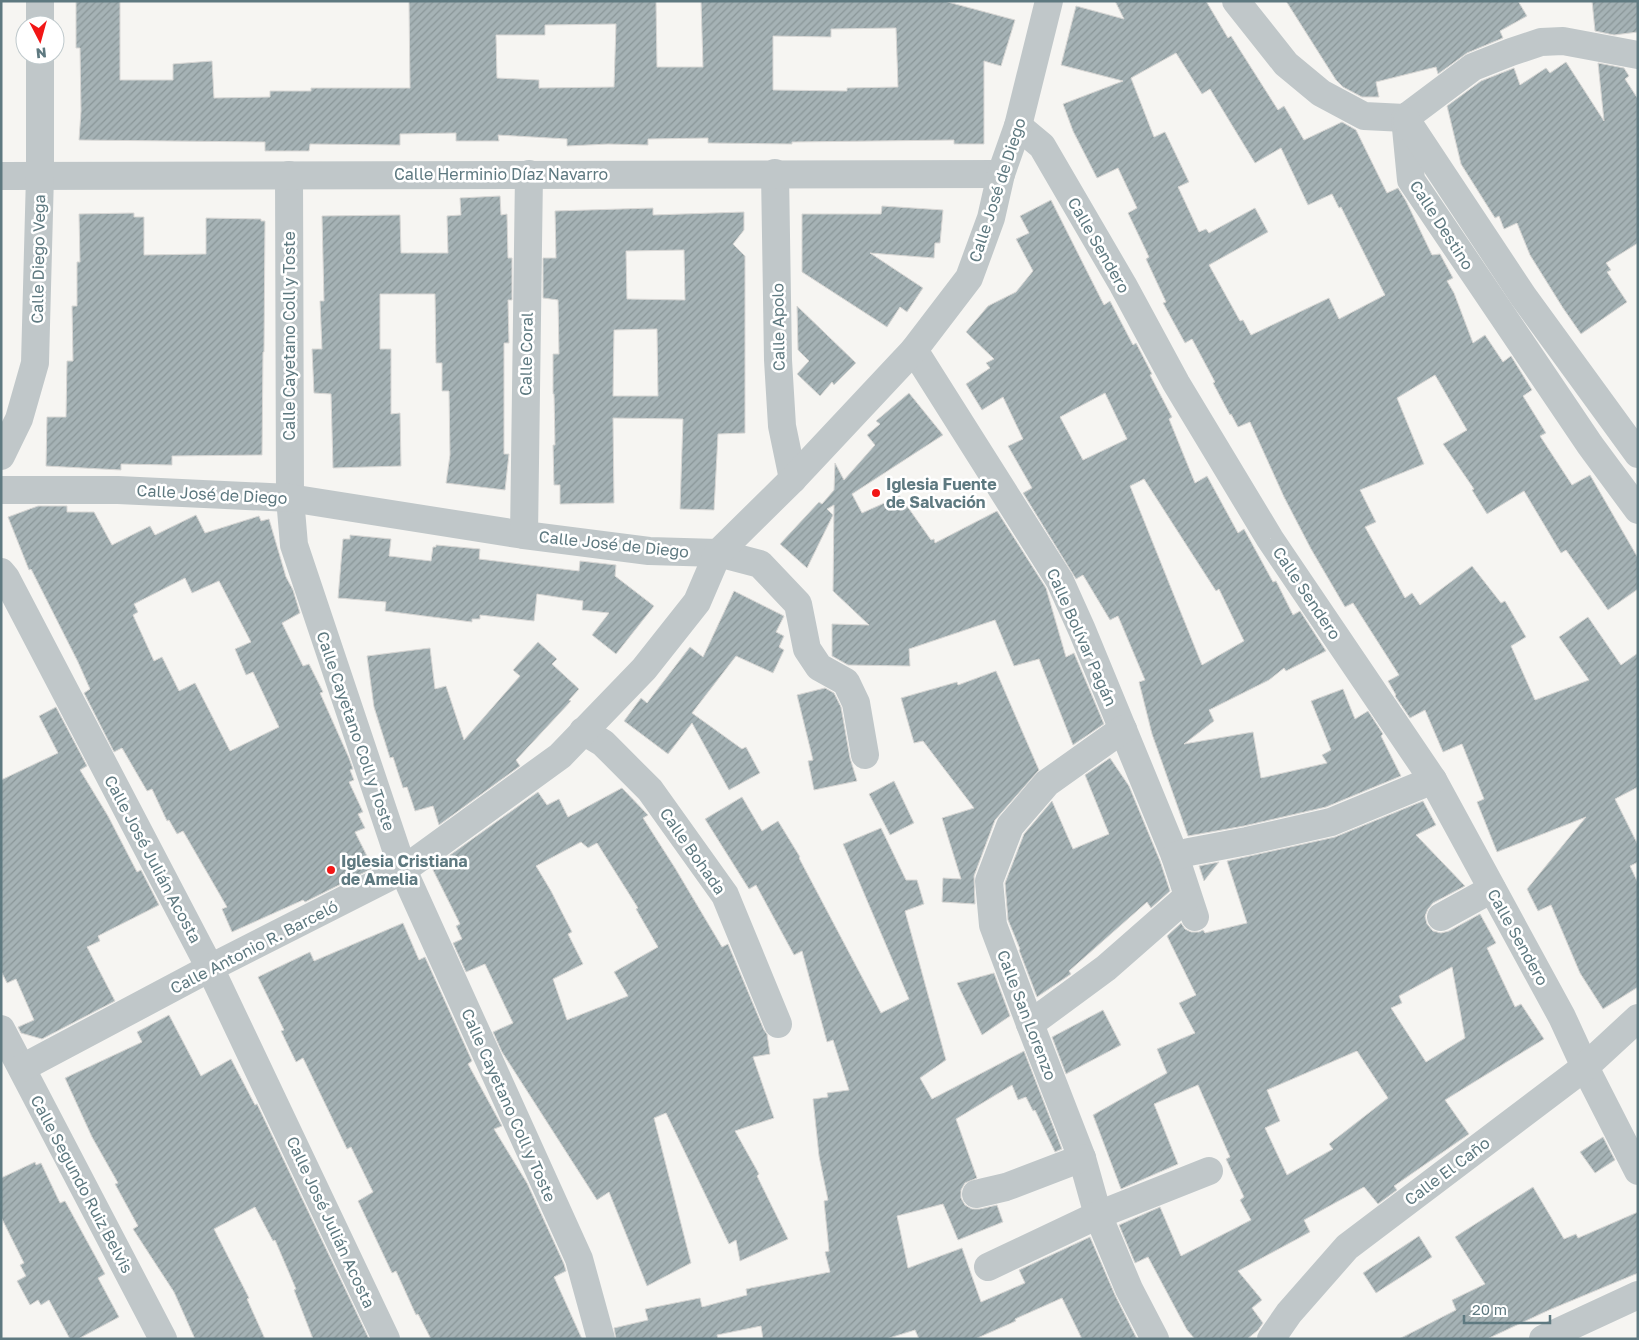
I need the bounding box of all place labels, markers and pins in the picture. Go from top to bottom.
place label: Iglesia Fuente de Salvación [886,474,997,512]
marker: Iglesia Fuente de Salvación [870,487,882,499]
place label: Iglesia Cristiana de Amelia [341,851,468,889]
marker: Iglesia Cristiana de Amelia [325,864,337,876]

